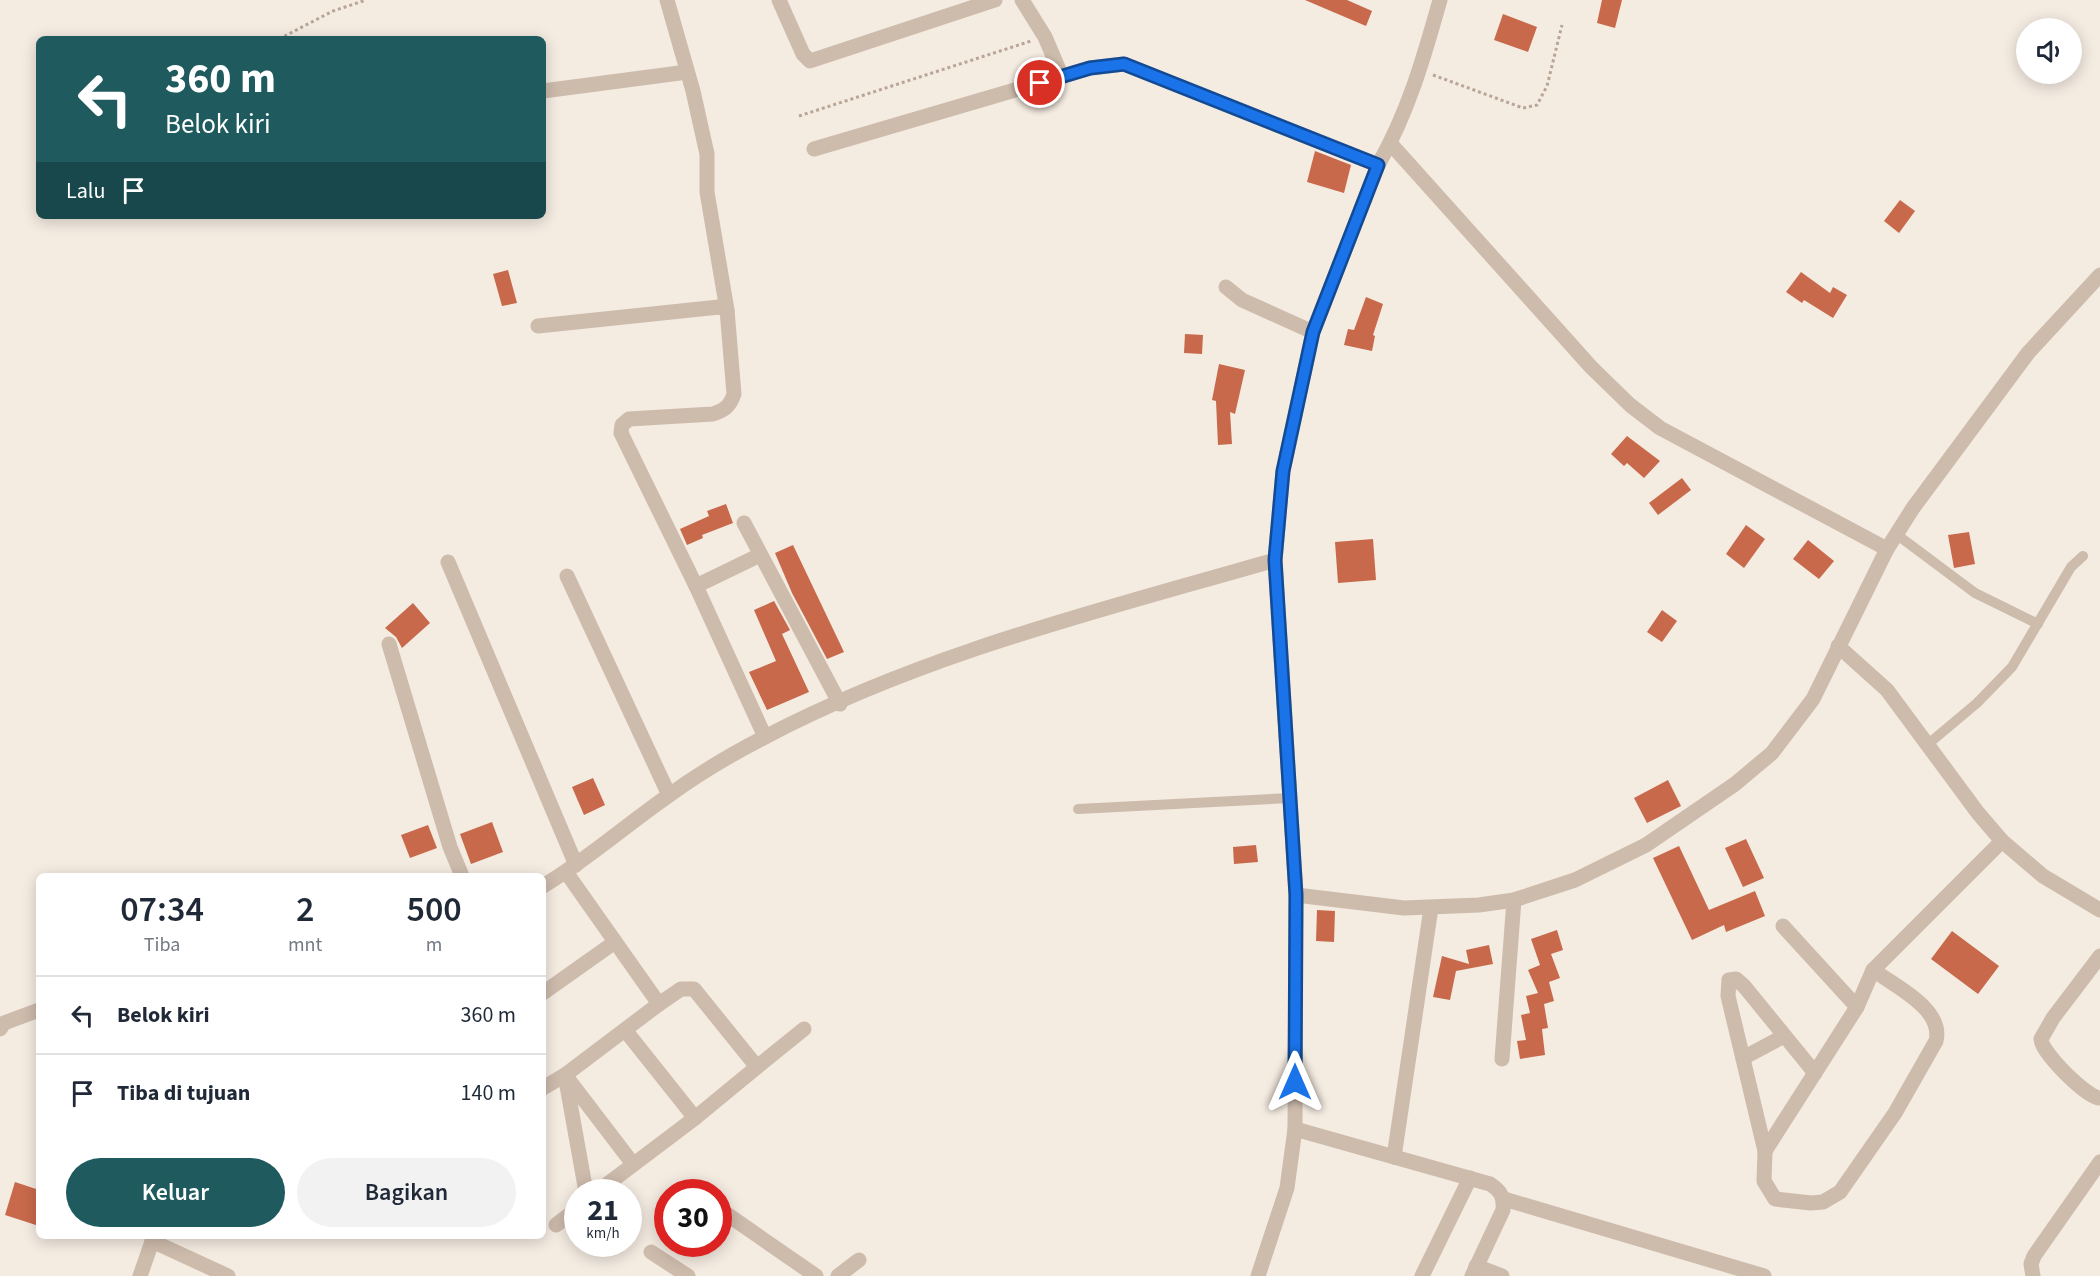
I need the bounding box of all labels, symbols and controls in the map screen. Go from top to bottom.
map controls [2016,18,2082,84]
button: sound [2016,18,2082,84]
text: 360 m [165,49,276,109]
pin [1014,57,1065,108]
icon: left [66,60,144,138]
icon: arrive [1023,66,1056,99]
text: Belok kiri [165,105,271,144]
icon: arrive [117,174,150,207]
text: Lalu [66,175,105,207]
text: 07:34 [120,884,204,935]
text: 2 [296,884,314,935]
text: 500 [406,884,462,935]
text: Tiba [144,931,180,959]
text: mnt [288,931,322,959]
text: m [426,931,442,959]
icon: left [66,999,99,1032]
text: Belok kiri [117,999,210,1031]
text: 360 m [461,999,516,1031]
position arrow [1263,1050,1327,1114]
icon: arrive [66,1077,99,1110]
text: Tiba di tujuan [117,1077,250,1109]
text: 140 m [461,1077,516,1109]
button: Keluar [66,1158,285,1227]
button: Bagikan [297,1158,516,1227]
speed limit sign: 30 [654,1179,732,1257]
text: 21 [587,1189,619,1232]
text: km/h [586,1223,620,1244]

